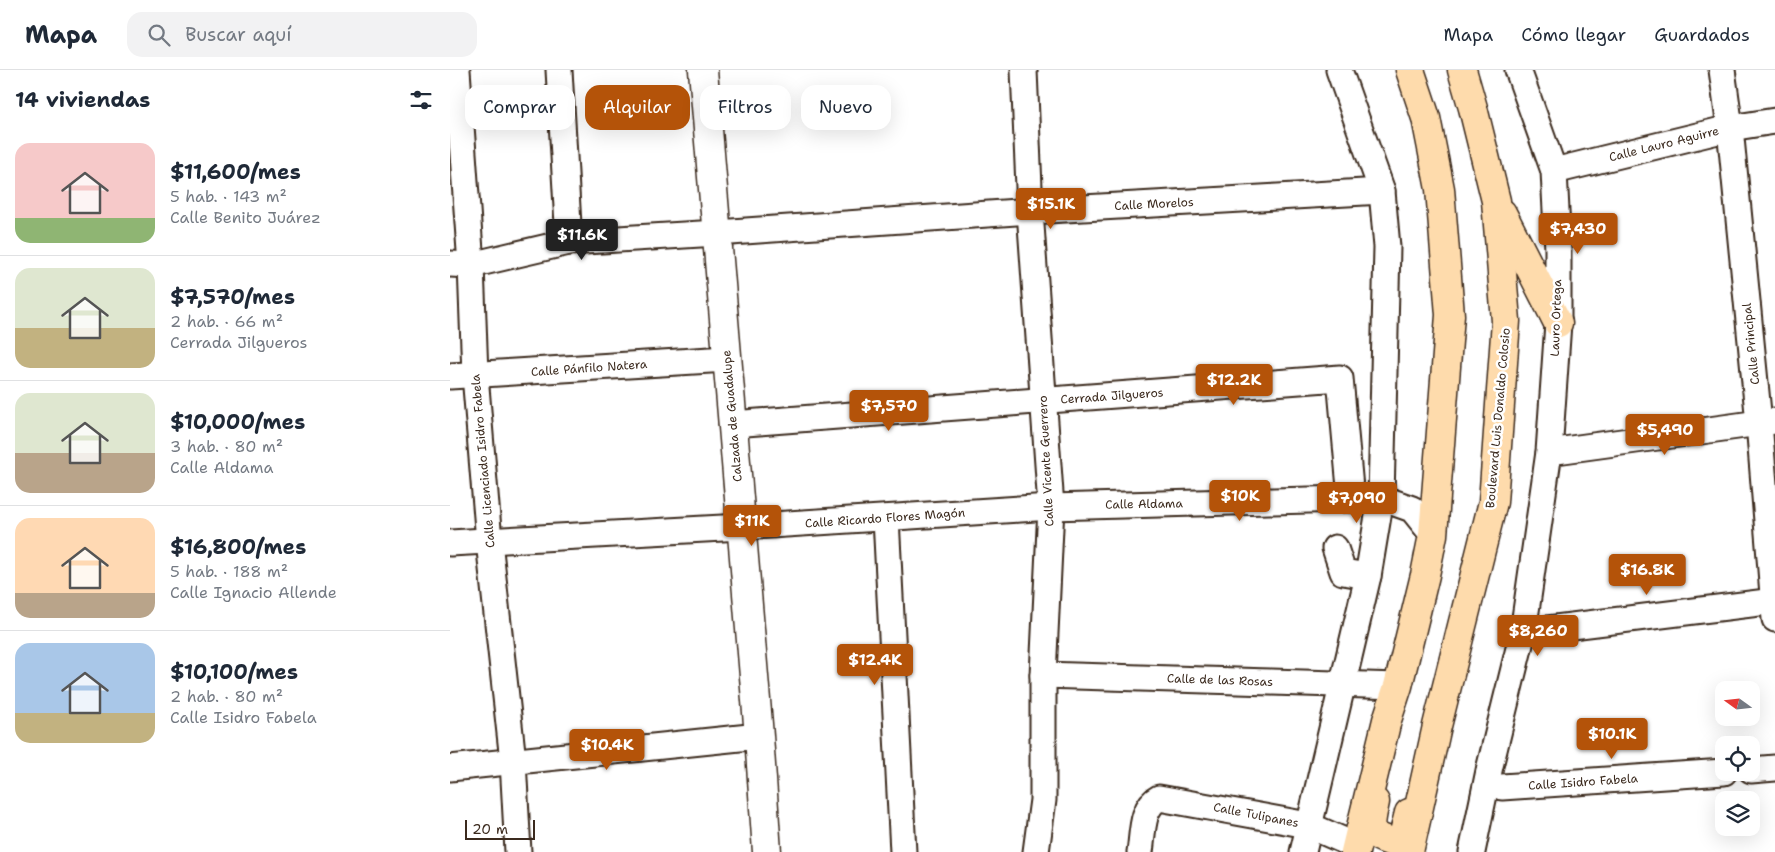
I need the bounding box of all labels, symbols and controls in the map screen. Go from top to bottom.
search box [127,12,477,57]
text: Mapa [25,19,97,51]
icon: search [145,21,173,49]
text: Buscar aquí [185,22,292,47]
text: Mapa [1443,23,1493,47]
text: Cómo llegar [1521,23,1626,47]
text: Guardados [1654,23,1750,47]
chip: Comprar [465,85,575,130]
chip: Alquilar [585,85,690,130]
chip: Filtros [700,85,791,130]
chip: Nuevo [801,85,891,130]
text: 14 viviendas [15,86,150,114]
icon: filters [407,86,435,114]
street label: Calle Lauro Aguirre [1607,123,1721,165]
text: $11,600/mes [170,158,301,186]
icon: home [55,163,115,223]
text: 5 hab. · 143 m² [170,186,287,207]
pin: $15.1K [1010,188,1092,230]
text: $15.1K [1027,193,1075,214]
street label: Calle Morelos [1114,194,1194,214]
text: Calle Benito Juárez [170,207,321,228]
pin: $7,430 [1537,212,1619,255]
pin: $11.6K [541,218,623,261]
text: $7,430 [1550,218,1606,239]
text: $11.6K [557,224,607,245]
street label: Lauro Ortega [1547,279,1565,357]
text: $7,570/mes [170,283,295,311]
icon: home [55,288,115,348]
street label: Calle Principal [1739,302,1763,386]
text: 2 hab. · 66 m² [170,311,283,332]
street label: Boulevard Luis Donaldo Colosio [1482,327,1514,509]
text: Cerrada Jilgueros [170,332,307,353]
street label: Calzada de Guadalupe [718,349,746,483]
street label: Calle Pánfilo Natera [530,356,648,380]
pin: $12.2K [1193,364,1275,406]
text: $12.2K [1207,369,1261,390]
street label: Calle Licenciado Isidro Fabela [467,373,499,549]
street label: Cerrada Jilgueros [1060,384,1164,408]
pin: $7,570 [848,390,930,432]
text: $7,570 [860,395,918,416]
street label: Calle Vicente Guerrero [1035,395,1057,527]
text: $10,000/mes [170,408,305,436]
icon: home [55,413,115,473]
pin: $5,490 [1624,414,1706,456]
text: $5,490 [1636,419,1694,440]
text: 3 hab. · 80 m² [170,436,283,457]
text: Calle Aldama [170,457,273,478]
pin: $10K [1210,480,1270,522]
pin: $7,090 [1316,482,1398,524]
text: $10K [1220,485,1260,506]
text: $7,090 [1328,487,1386,508]
street label: Calle Aldama [1105,495,1183,513]
pin: $11K [722,504,782,547]
street label: Calle Ricardo Flores Magón [804,504,966,532]
text: $11K [734,510,770,531]
text: $16,800/mes [170,533,306,561]
icon: home [55,538,115,598]
pin: $16.8K [1606,554,1688,596]
text: $16.8K [1620,559,1674,580]
text: 5 hab. · 188 m² [170,561,288,582]
text: Calle Ignacio Allende [170,582,337,603]
pin: $8,260 [1497,614,1579,657]
text: $8,260 [1508,620,1568,641]
pin: $12.4K [834,644,916,686]
text: $12.4K [848,649,902,670]
text: $10,100/mes [170,658,298,686]
icon: home [55,663,115,723]
street label: Calle de las Rosas [1167,670,1273,690]
north arrow [1715,681,1760,726]
map controls [1715,681,1760,836]
text: 2 hab. · 80 m² [170,686,283,707]
text: Calle Isidro Fabela [170,707,317,728]
pin: $10.1K [1571,718,1653,760]
text: $10.1K [1588,723,1636,744]
pin: $10.4K [566,728,648,771]
text: $10.4K [580,734,634,755]
button: locate [1715,736,1760,781]
street label: Calle Isidro Fabela [1528,770,1639,794]
button: layers [1715,791,1760,836]
street label: Calle Tulipanes [1212,799,1300,831]
scale bar [465,817,535,840]
text: 20 m [472,820,508,838]

